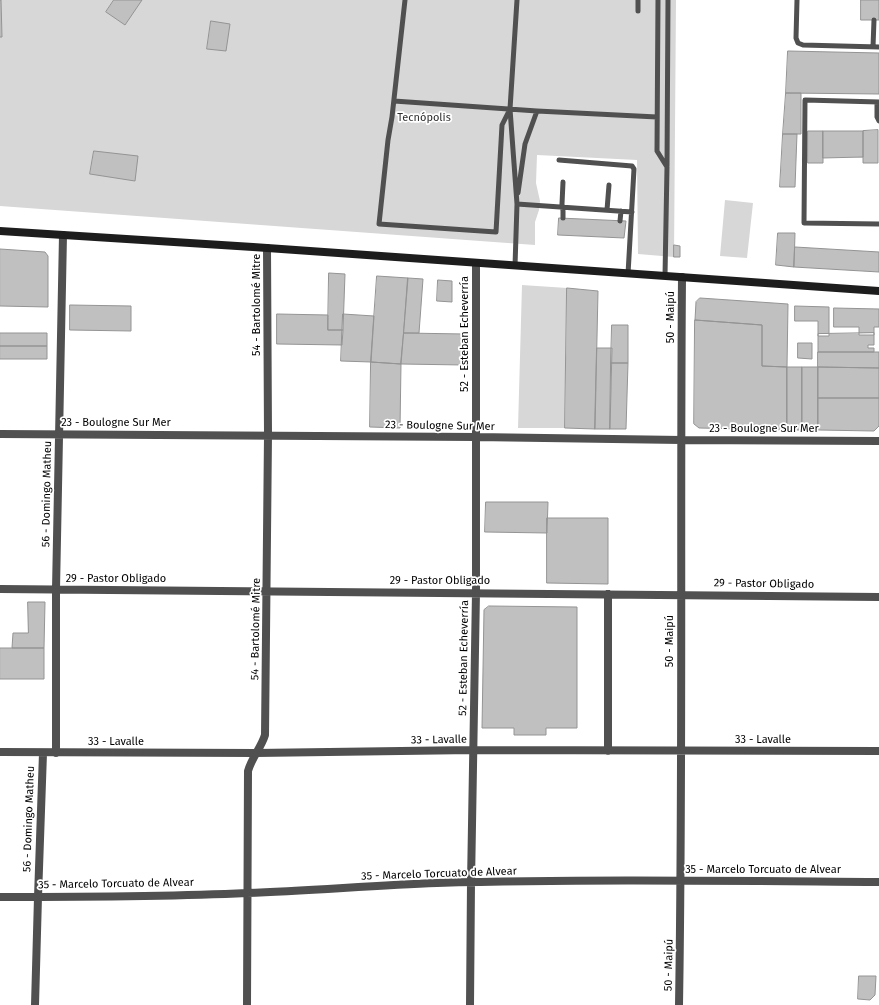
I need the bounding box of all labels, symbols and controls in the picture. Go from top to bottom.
park label: Tecnópolis [397,111,451,125]
street label: 54 - Bartolomé Mitre [250,254,264,356]
street label: 52 - Esteban Echeverría [458,276,472,392]
street label: 50 - Maipú [664,291,678,343]
street label: 23 - Boulogne Sur Mer [61,416,171,430]
street label: 23 - Boulogne Sur Mer [385,418,495,434]
street label: 23 - Boulogne Sur Mer [709,422,819,436]
street label: 56 - Domingo Matheu [39,441,55,547]
street label: 29 - Pastor Obligado [66,572,166,586]
street label: 29 - Pastor Obligado [390,574,490,588]
street label: 29 - Pastor Obligado [714,577,814,591]
street label: 54 - Bartolomé Mitre [249,578,263,680]
street label: 52 - Esteban Echeverría [456,600,472,716]
street label: 50 - Maipú [663,615,677,667]
street label: 33 - Lavalle [411,733,467,747]
street label: 33 - Lavalle [735,733,791,747]
street label: 33 - Lavalle [88,735,144,749]
street label: 56 - Domingo Matheu [21,766,37,872]
street label: 35 - Marcelo Torcuato de Alvear [685,863,841,877]
street label: 35 - Marcelo Torcuato de Alvear [361,865,517,883]
street label: 35 - Marcelo Torcuato de Alvear [38,876,194,892]
street label: 50 - Maipú [662,939,676,991]

